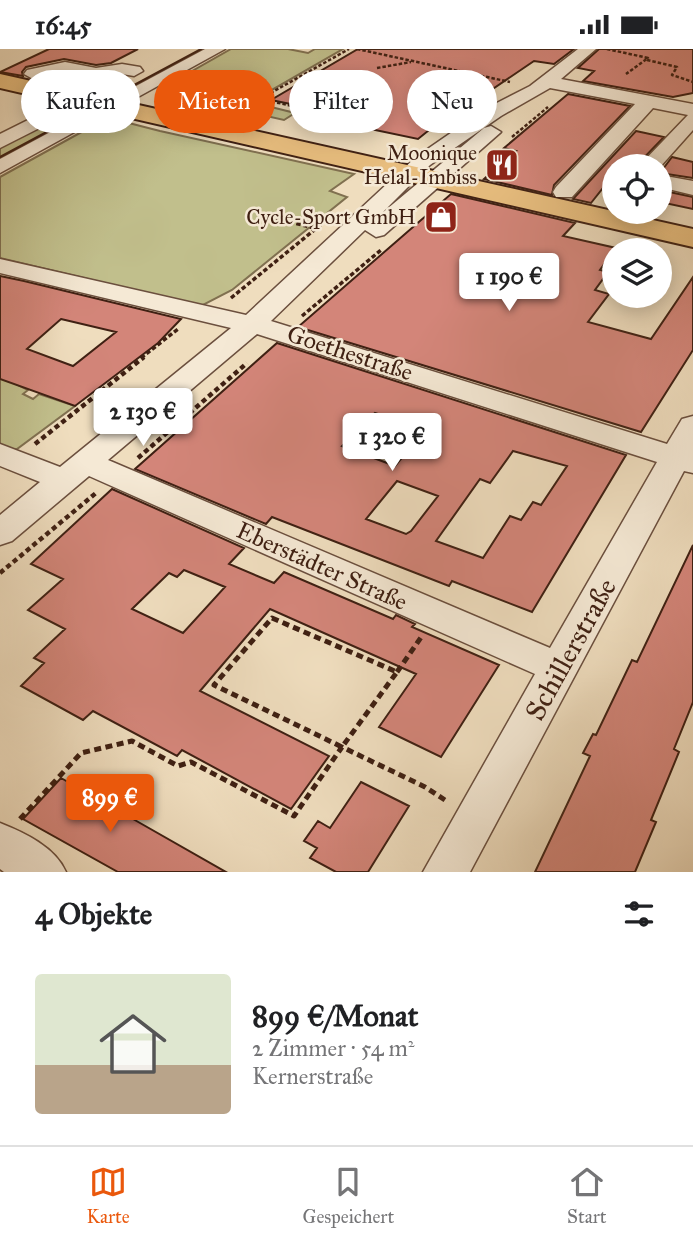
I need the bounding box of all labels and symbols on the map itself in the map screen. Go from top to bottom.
place label: Moonique Helal-Imbiss [364,140,477,190]
restaurant icon: Moonique Helal-Imbiss [483,146,521,184]
shop icon: Cycle-Sport GmbH [422,198,460,236]
place label: Cycle-Sport GmbH [246,204,416,230]
pin: 1 190 € [444,253,574,313]
street label: Goethestraße [283,319,417,387]
pin: 2 130 € [78,389,208,448]
pin: 1 320 € [327,413,457,473]
street label: Eberstädter Straße [232,515,412,617]
street label: Schillerstraße [517,572,624,726]
pin: 899 € [61,775,159,834]

